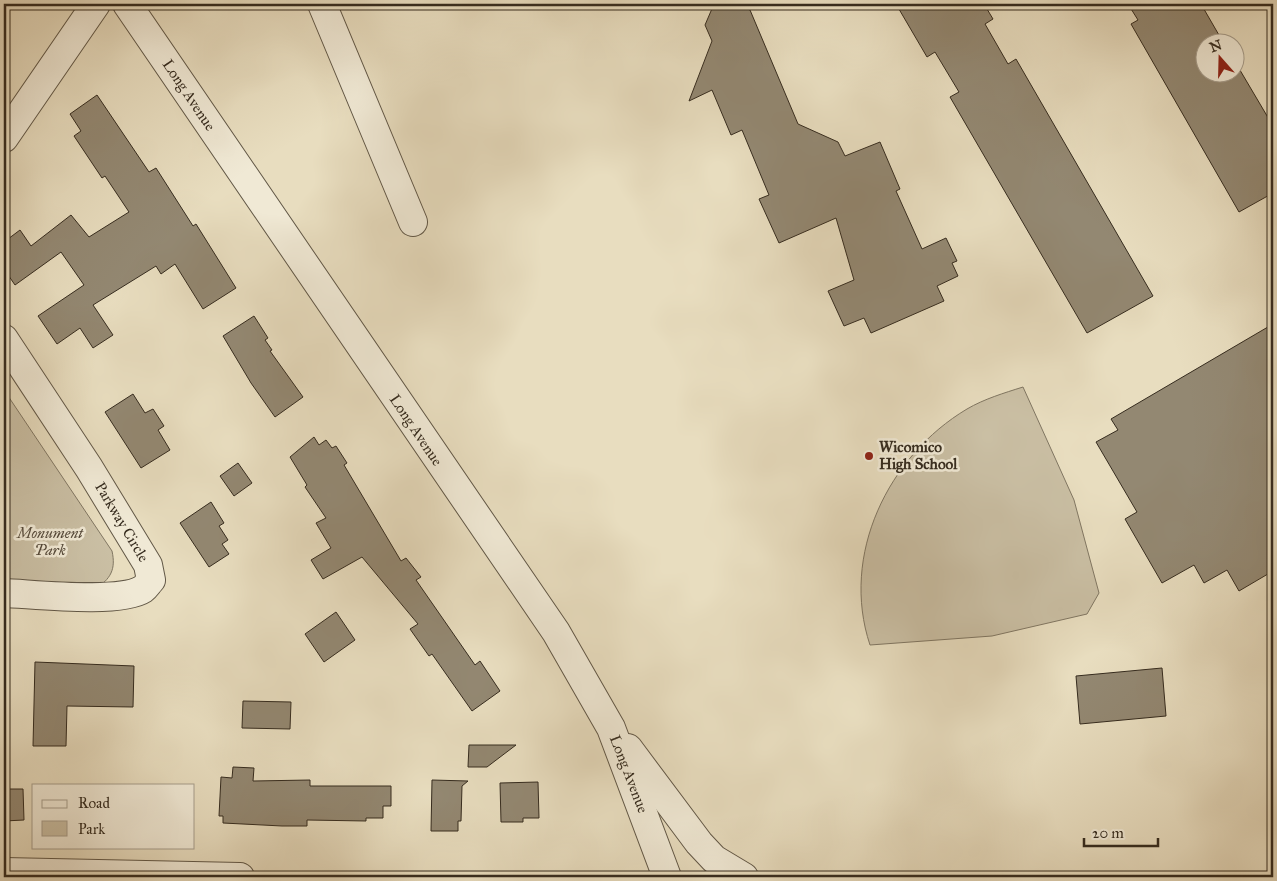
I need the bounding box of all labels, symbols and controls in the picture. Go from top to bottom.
north arrow [1194,32,1244,82]
text: N [1207,36,1224,56]
street label: Long Avenue [159,56,219,134]
street label: Long Avenue [386,391,446,469]
place label: Wicomico High School [879,438,958,474]
marker: Wicomico High School [863,450,875,462]
street label: Parkway Circle [91,479,153,565]
park label: Monument Park [15,524,84,559]
street label: Long Avenue [606,732,652,816]
legend [32,784,195,848]
text: Road [78,794,110,812]
scale bar [1084,816,1158,848]
text: Park [78,820,105,838]
text: 20 m [1092,824,1124,842]

